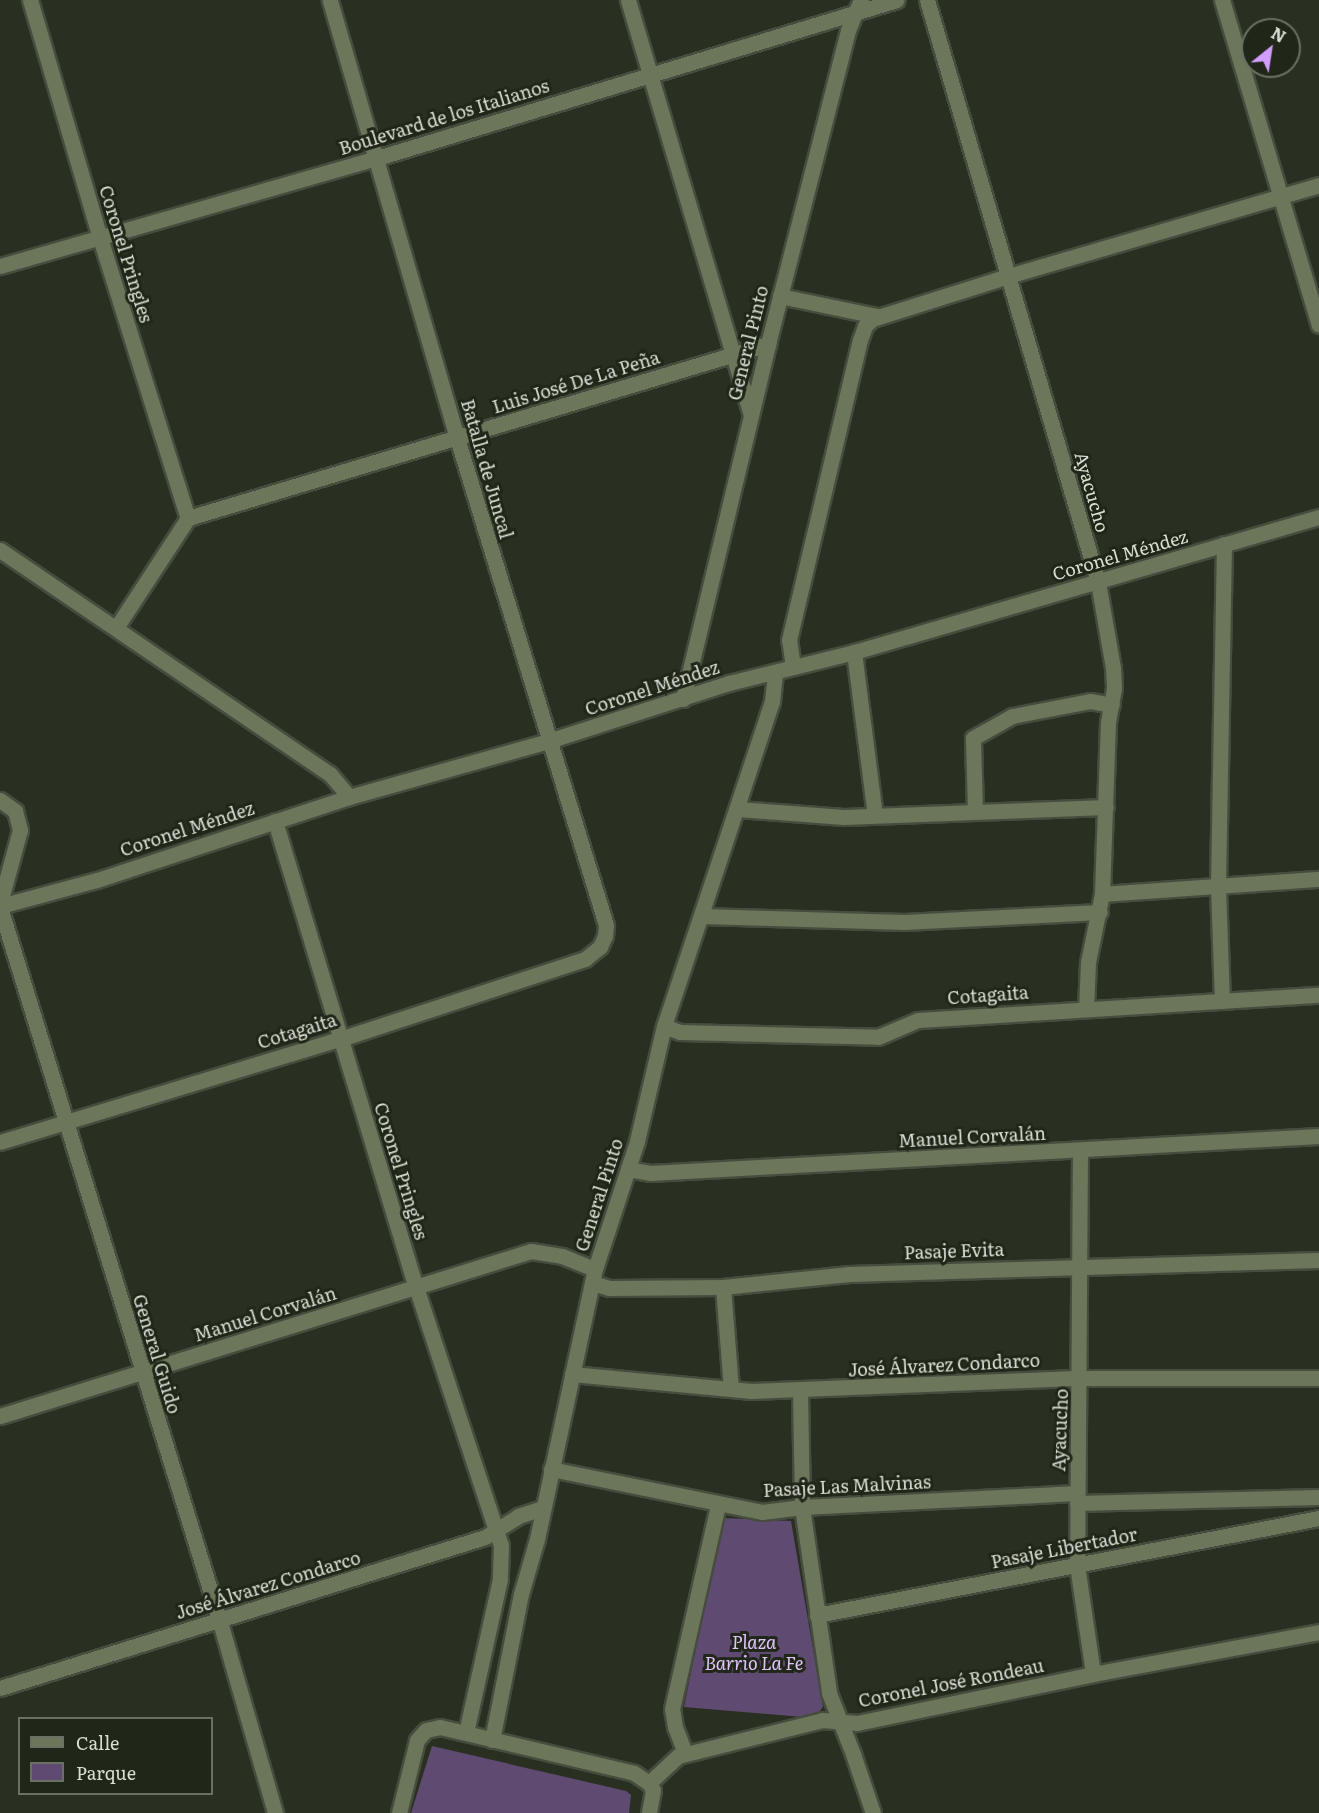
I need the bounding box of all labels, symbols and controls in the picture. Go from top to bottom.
north arrow [1241,18,1301,78]
text: N [1267,20,1291,48]
street label: Boulevard de los Italianos [336,75,552,159]
street label: Coronel Pringles [95,183,157,325]
street label: General Pinto [723,283,773,403]
street label: Luis José De La Peña [490,346,662,418]
street label: Batalla de Juncal [457,397,517,541]
street label: Ayacucho [1070,449,1114,535]
street label: Coronel Méndez [1050,525,1190,585]
street label: Coronel Méndez [582,656,722,720]
street label: Coronel Méndez [117,797,257,861]
street label: Cotagaita [947,981,1029,1009]
street label: Cotagaita [255,1009,339,1053]
street label: Coronel Pringles [370,1100,432,1242]
street label: Manuel Corvalán [898,1122,1046,1152]
street label: General Pinto [571,1136,627,1254]
street label: Pasaje Evita [903,1238,1005,1264]
street label: Manuel Corvalán [191,1282,339,1346]
street label: General Guido [129,1292,185,1416]
street label: José Álvarez Condarco [847,1349,1041,1381]
street label: Ayacucho [1048,1388,1072,1472]
street label: Pasaje Las Malvinas [762,1471,932,1501]
street label: Pasaje Libertador [989,1523,1139,1573]
street label: José Álvarez Condarco [173,1547,363,1623]
park label: Plaza Barrio La Fe [705,1632,803,1674]
street label: Coronel José Rondeau [856,1654,1046,1712]
legend [18,1717,213,1795]
text: Calle [76,1729,119,1756]
text: Parque [76,1759,136,1786]

